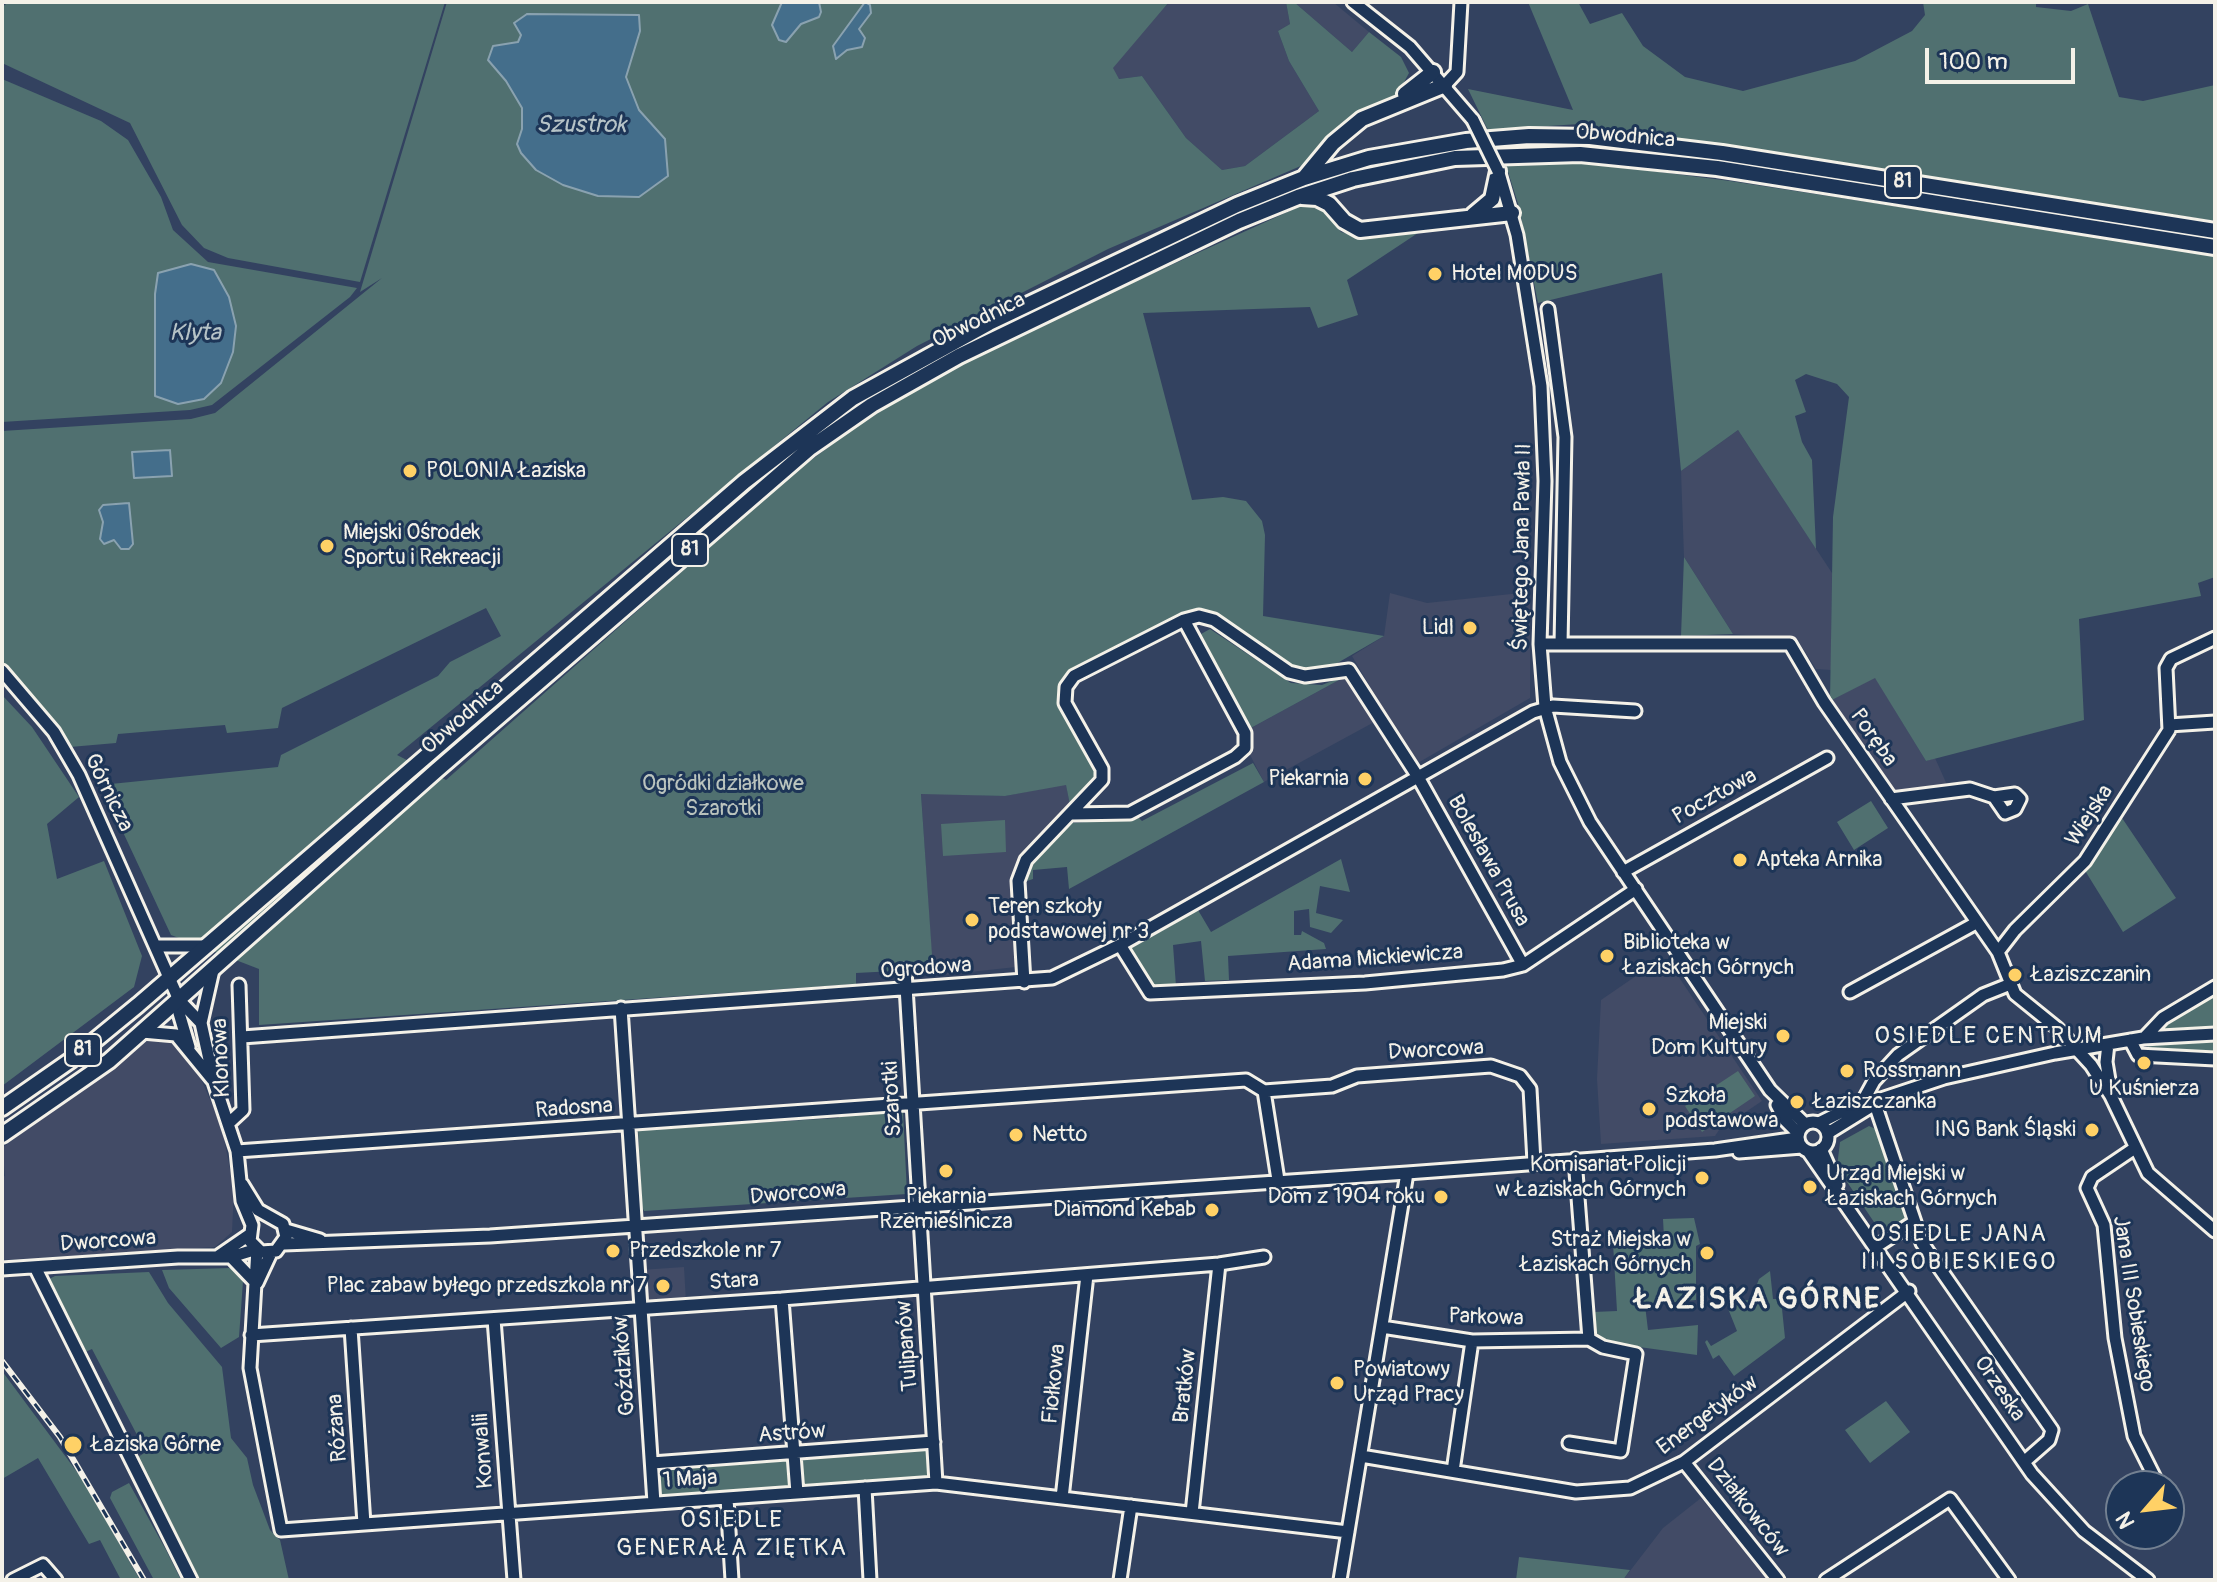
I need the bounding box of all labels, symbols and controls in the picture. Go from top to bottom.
scale bar [1929,32,2079,82]
text: 100 m [1939,47,2008,76]
water label: Szustrok [536,112,626,140]
street label: Obwodnica [1574,119,1676,155]
road number: 81 [1885,166,1921,198]
place label: Hotel MODUS [1451,261,1577,287]
marker: Hotel MODUS [1426,265,1444,283]
street label: Obwodnica [928,287,1030,355]
water label: Klyta [169,320,221,348]
street label: Świętego Jana Pawła II [1508,443,1538,651]
place label: POLONIA Łaziska [426,458,586,484]
marker: POLONIA Łaziska [401,462,419,480]
place label: Miejski Ośrodek Sportu i Rekreacji [343,520,501,572]
road number: 81 [672,534,708,566]
marker: Miejski Ośrodek Sportu i Rekreacji [318,537,336,555]
place label: Lidl [1422,615,1454,641]
marker: Lidl [1461,619,1479,637]
street label: Obwodnica [417,675,509,761]
street label: Poręba [1844,704,1902,772]
street label: Górnicza [78,750,138,836]
street label: Pocztowa [1668,763,1762,831]
place label: Piekarnia [1268,766,1349,792]
marker: Piekarnia [1356,770,1374,788]
park label: Ogródki działkowe Szarotki [642,771,804,822]
street label: Wiejska [2060,780,2120,852]
street label: Bolesława Prusa [1441,791,1535,931]
place label: Apteka Arnika [1756,847,1882,873]
marker: Apteka Arnika [1731,851,1749,869]
place label: Teren szkoły podstawowej nr 3 [988,894,1149,946]
marker: Teren szkoły podstawowej nr 3 [963,911,981,929]
place label: Biblioteka w Łaziskach Górnych [1623,930,1794,982]
street label: Adama Mickiewicza [1286,940,1464,978]
marker: Biblioteka w Łaziskach Górnych [1598,947,1616,965]
street label: Ogrodowa [880,953,972,985]
place label: Łaziszczanin [2031,962,2151,988]
marker: Łaziszczanin [2006,966,2024,984]
place label: Miejski Dom Kultury [1651,1010,1767,1062]
street label: Klonowa [207,1018,237,1098]
district label: OSIEDLE CENTRUM [1874,1023,2104,1051]
marker: Miejski Dom Kultury [1774,1027,1792,1045]
road number: 81 [65,1034,101,1066]
street label: Dworcowa [1387,1035,1485,1067]
marker: U Kuśnierza [2135,1054,2153,1072]
place label: Rossmann [1863,1058,1961,1084]
street label: Szarotki [878,1061,908,1137]
marker: Rossmann [1838,1062,1856,1080]
place label: U Kuśnierza [2089,1076,2199,1102]
place label: Szkoła podstawowa [1665,1083,1778,1134]
place label: Łaziszczanka [1813,1089,1937,1115]
street label: Radosna [534,1093,614,1125]
marker: Łaziszczanka [1788,1093,1806,1111]
marker: Szkoła podstawowa [1640,1100,1658,1118]
place label: ING Bank Śląski [1935,1117,2076,1143]
marker: ING Bank Śląski [2083,1121,2101,1139]
place label: Netto [1032,1122,1087,1148]
marker: Netto [1007,1126,1025,1144]
place label: Komisariat Policji w Łaziskach Górnych [1495,1152,1686,1204]
place label: Urząd Miejski w Łaziskach Górnych [1826,1161,1997,1212]
marker: Piekarnia Rzemieślnicza [937,1162,955,1180]
marker: Komisariat Policji w Łaziskach Górnych [1693,1169,1711,1187]
street label: Dworcowa [749,1177,847,1211]
marker: Urząd Miejski w Łaziskach Górnych [1801,1178,1819,1196]
place label: Piekarnia Rzemieślnicza [879,1184,1013,1236]
place label: Dom z 1904 roku [1268,1184,1425,1210]
marker: Dom z 1904 roku [1432,1188,1450,1206]
place label: Diamond Kebab [1053,1197,1196,1223]
marker: Diamond Kebab [1203,1201,1221,1219]
street label: Jana III Sobieskiego [2106,1214,2160,1394]
district label: OSIEDLE JANA III SOBIESKIEGO [1861,1221,2057,1277]
street label: Dworcowa [59,1225,157,1259]
place label: Straż Miejska w Łaziskach Górnych [1520,1227,1691,1278]
place label: Przedszkole nr 7 [629,1238,782,1264]
marker: Przedszkole nr 7 [604,1242,622,1260]
marker: Straż Miejska w Łaziskach Górnych [1698,1244,1716,1262]
street label: Stara [708,1267,760,1297]
place label: Plac zabaw byłego przedszkola nr 7 [326,1273,647,1299]
marker: Plac zabaw byłego przedszkola nr 7 [654,1277,672,1295]
district label: ŁAZISKA GÓRNE [1635,1282,1881,1318]
street label: Tulipanów [892,1300,924,1392]
street label: Parkowa [1448,1303,1524,1333]
street label: Goździków [608,1315,642,1417]
street label: Fiołkowa [1038,1343,1072,1425]
street label: Bratków [1169,1347,1203,1425]
street label: Orzeska [1968,1351,2030,1427]
place label: Powiatowy Urząd Pracy [1353,1357,1464,1408]
street label: Energetyków [1652,1370,1764,1462]
marker: Powiatowy Urząd Pracy [1328,1374,1346,1392]
street label: Różana [322,1393,354,1463]
street label: Konwalii [468,1412,500,1490]
street label: Astrów [757,1418,827,1450]
place label: Łaziska Górne [91,1432,221,1458]
marker: Łaziska Górne [62,1434,84,1456]
street label: Działkowców [1700,1453,1794,1563]
street label: 1 Maja [662,1465,718,1495]
north arrow [2105,1470,2185,1550]
district label: OSIEDLE GENERAŁA ZIĘTKA [616,1507,848,1563]
text: N [2110,1507,2141,1533]

